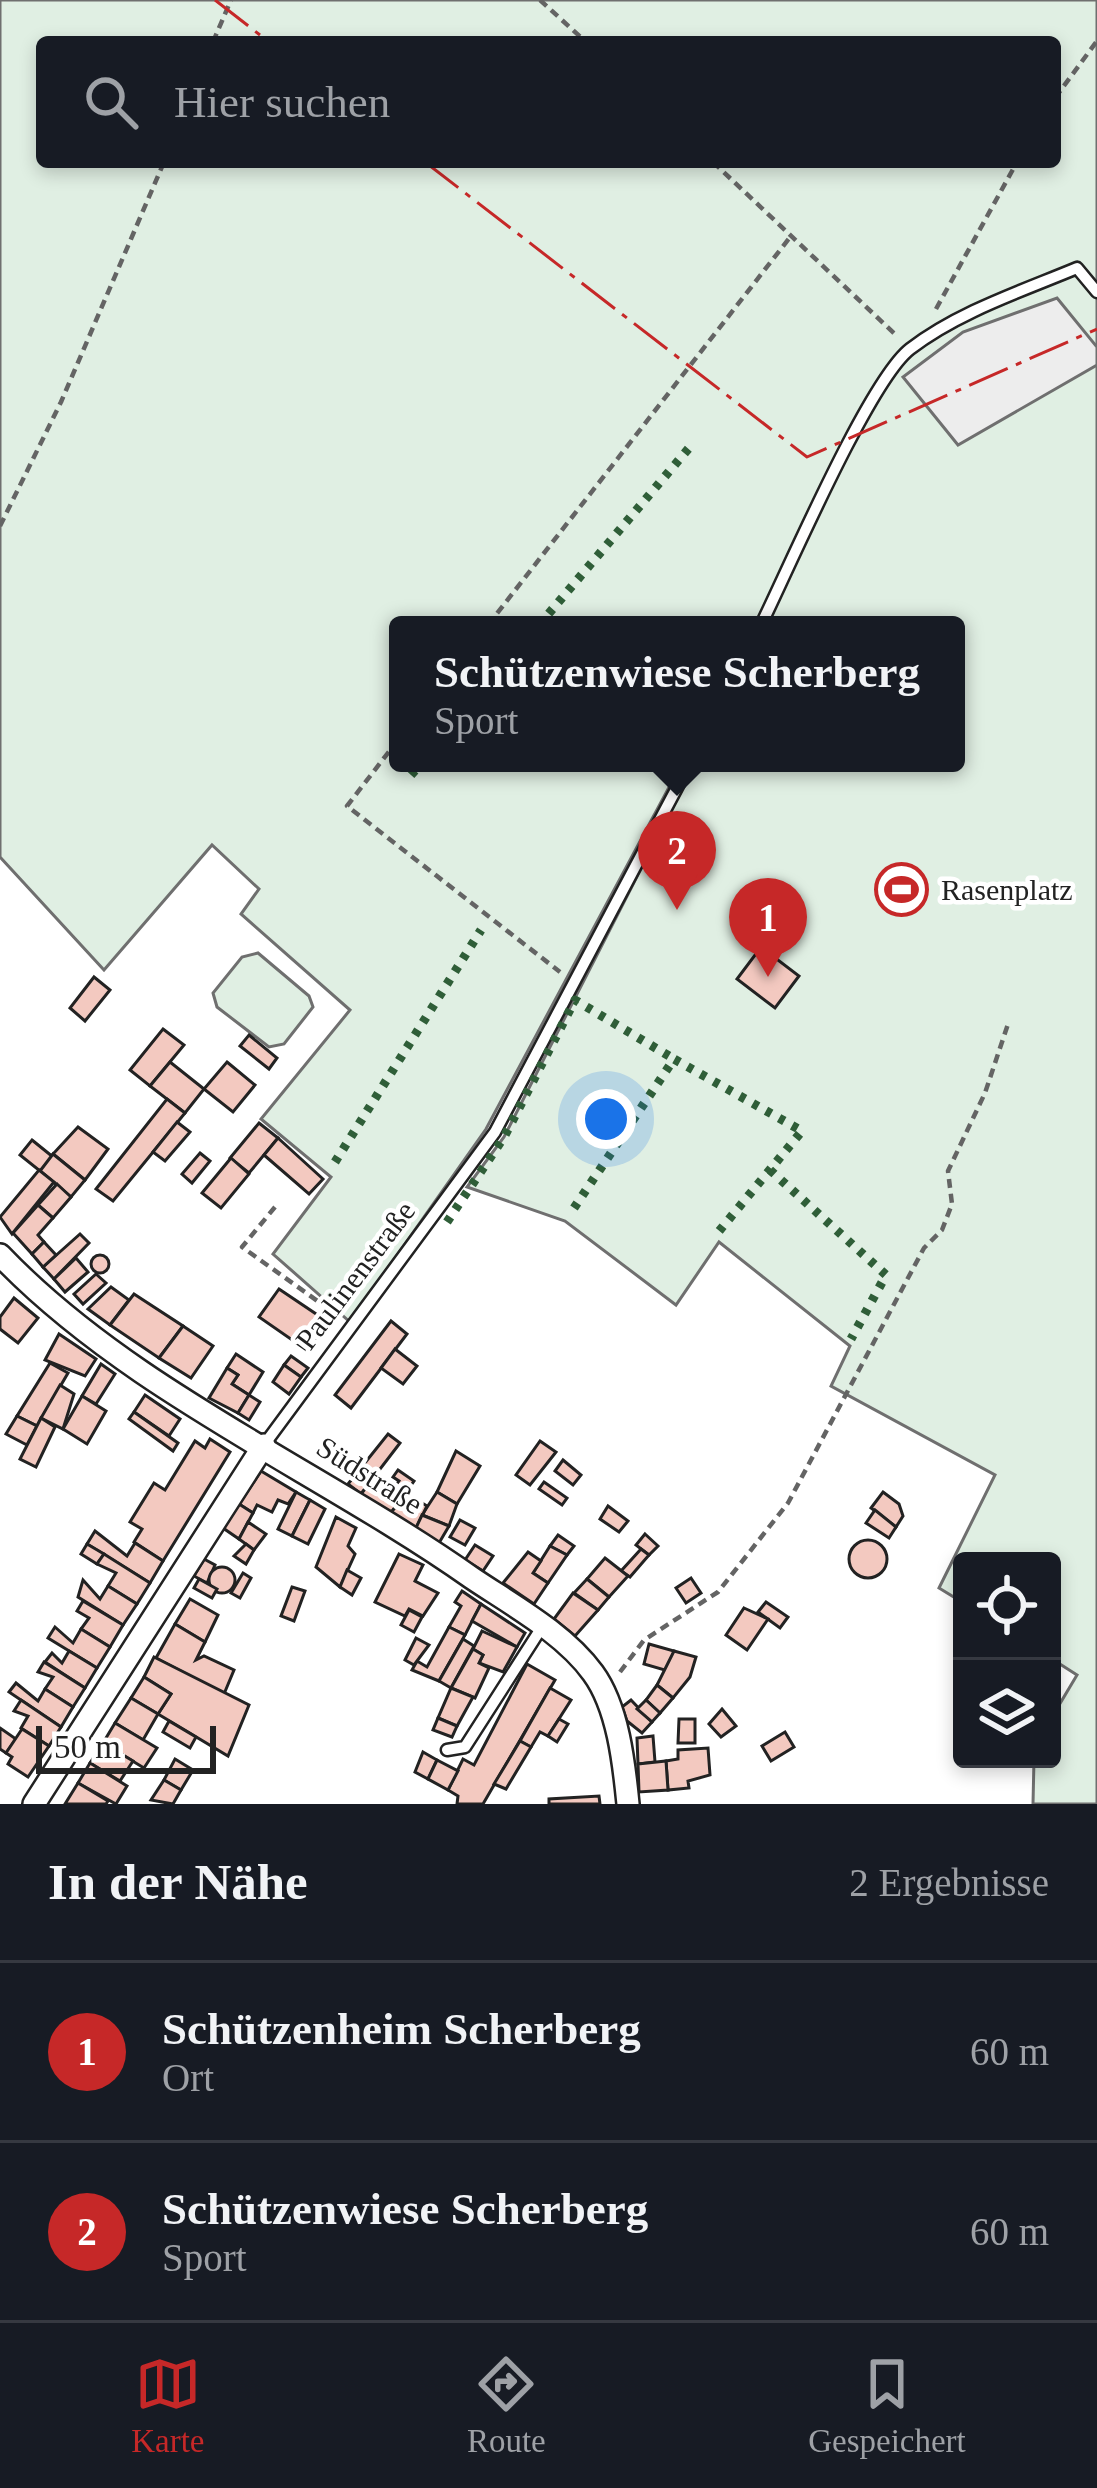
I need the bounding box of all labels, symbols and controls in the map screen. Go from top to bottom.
search box [36,36,1061,168]
icon: search [78,69,144,135]
text: Hier suchen [174,77,390,127]
popup [389,616,965,772]
text: Schützenwiese Scherberg [434,647,920,697]
text: Sport [434,699,518,742]
pin: 2 [638,811,716,910]
sports icon: Rasenplatz [874,861,930,917]
place label: Rasenplatz [941,873,1073,906]
pin: 1 [729,878,807,977]
your location [576,1089,636,1149]
street label: Paulinenstraße [289,1195,421,1355]
street label: Südstraße [311,1430,429,1520]
map controls [953,1552,1061,1768]
button: locate [953,1552,1061,1660]
button: layers [953,1660,1061,1768]
scale bar [36,1720,216,1773]
text: 50 m [54,1729,121,1765]
text: In der Nähe [48,1854,308,1910]
text: 2 Ergebnisse [849,1861,1049,1904]
text: Schützenheim Scherberg [162,2004,641,2054]
text: 1 [77,2030,97,2073]
text: 60 m [970,2030,1049,2073]
text: Ort [162,2056,214,2099]
text: Schützenwiese Scherberg [162,2184,648,2234]
text: 2 [77,2210,97,2253]
text: 60 m [970,2210,1049,2253]
text: Sport [162,2236,247,2279]
tab: Karte [131,2351,205,2460]
tab: Route [467,2351,546,2460]
tab: Gespeichert [808,2351,966,2460]

